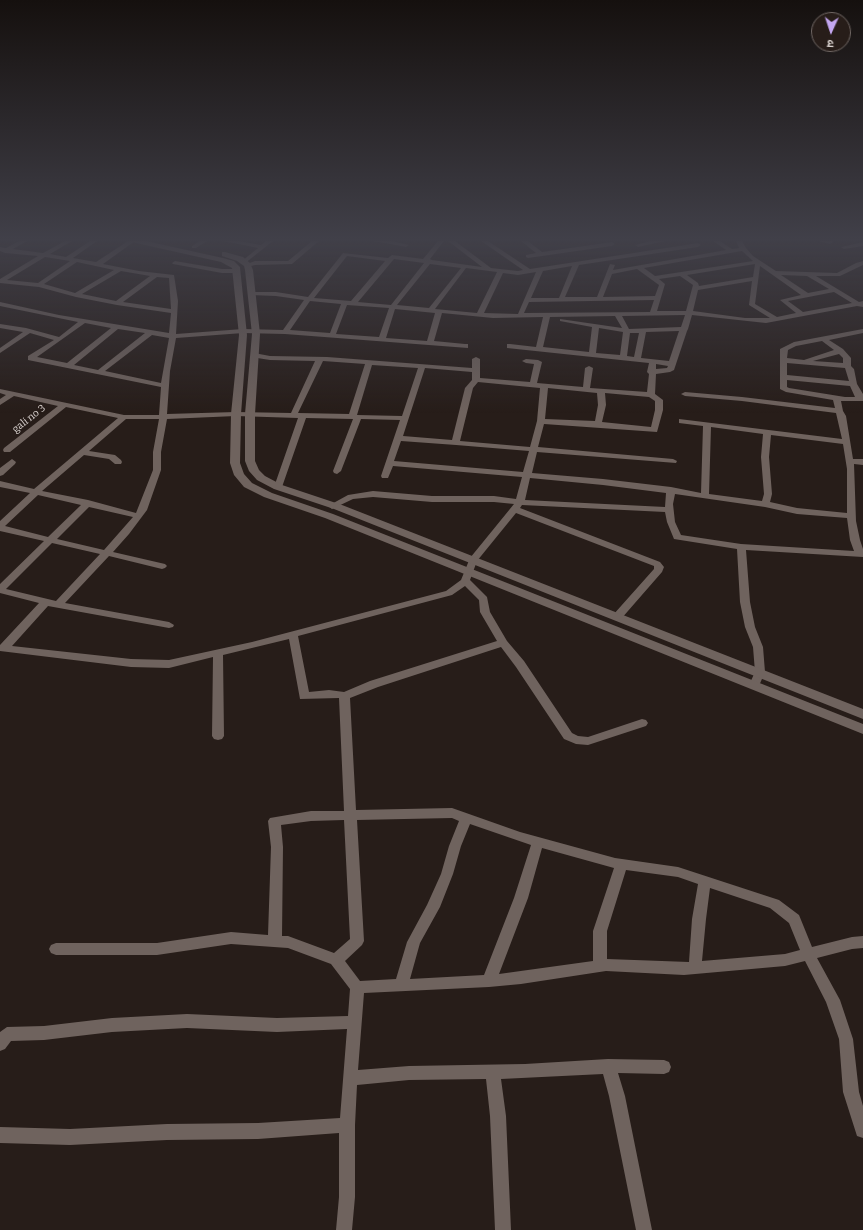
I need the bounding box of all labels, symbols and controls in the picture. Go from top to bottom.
north arrow [811,12,851,52]
text: उ [827,37,834,50]
street label: gali no 3 [10,402,48,436]

